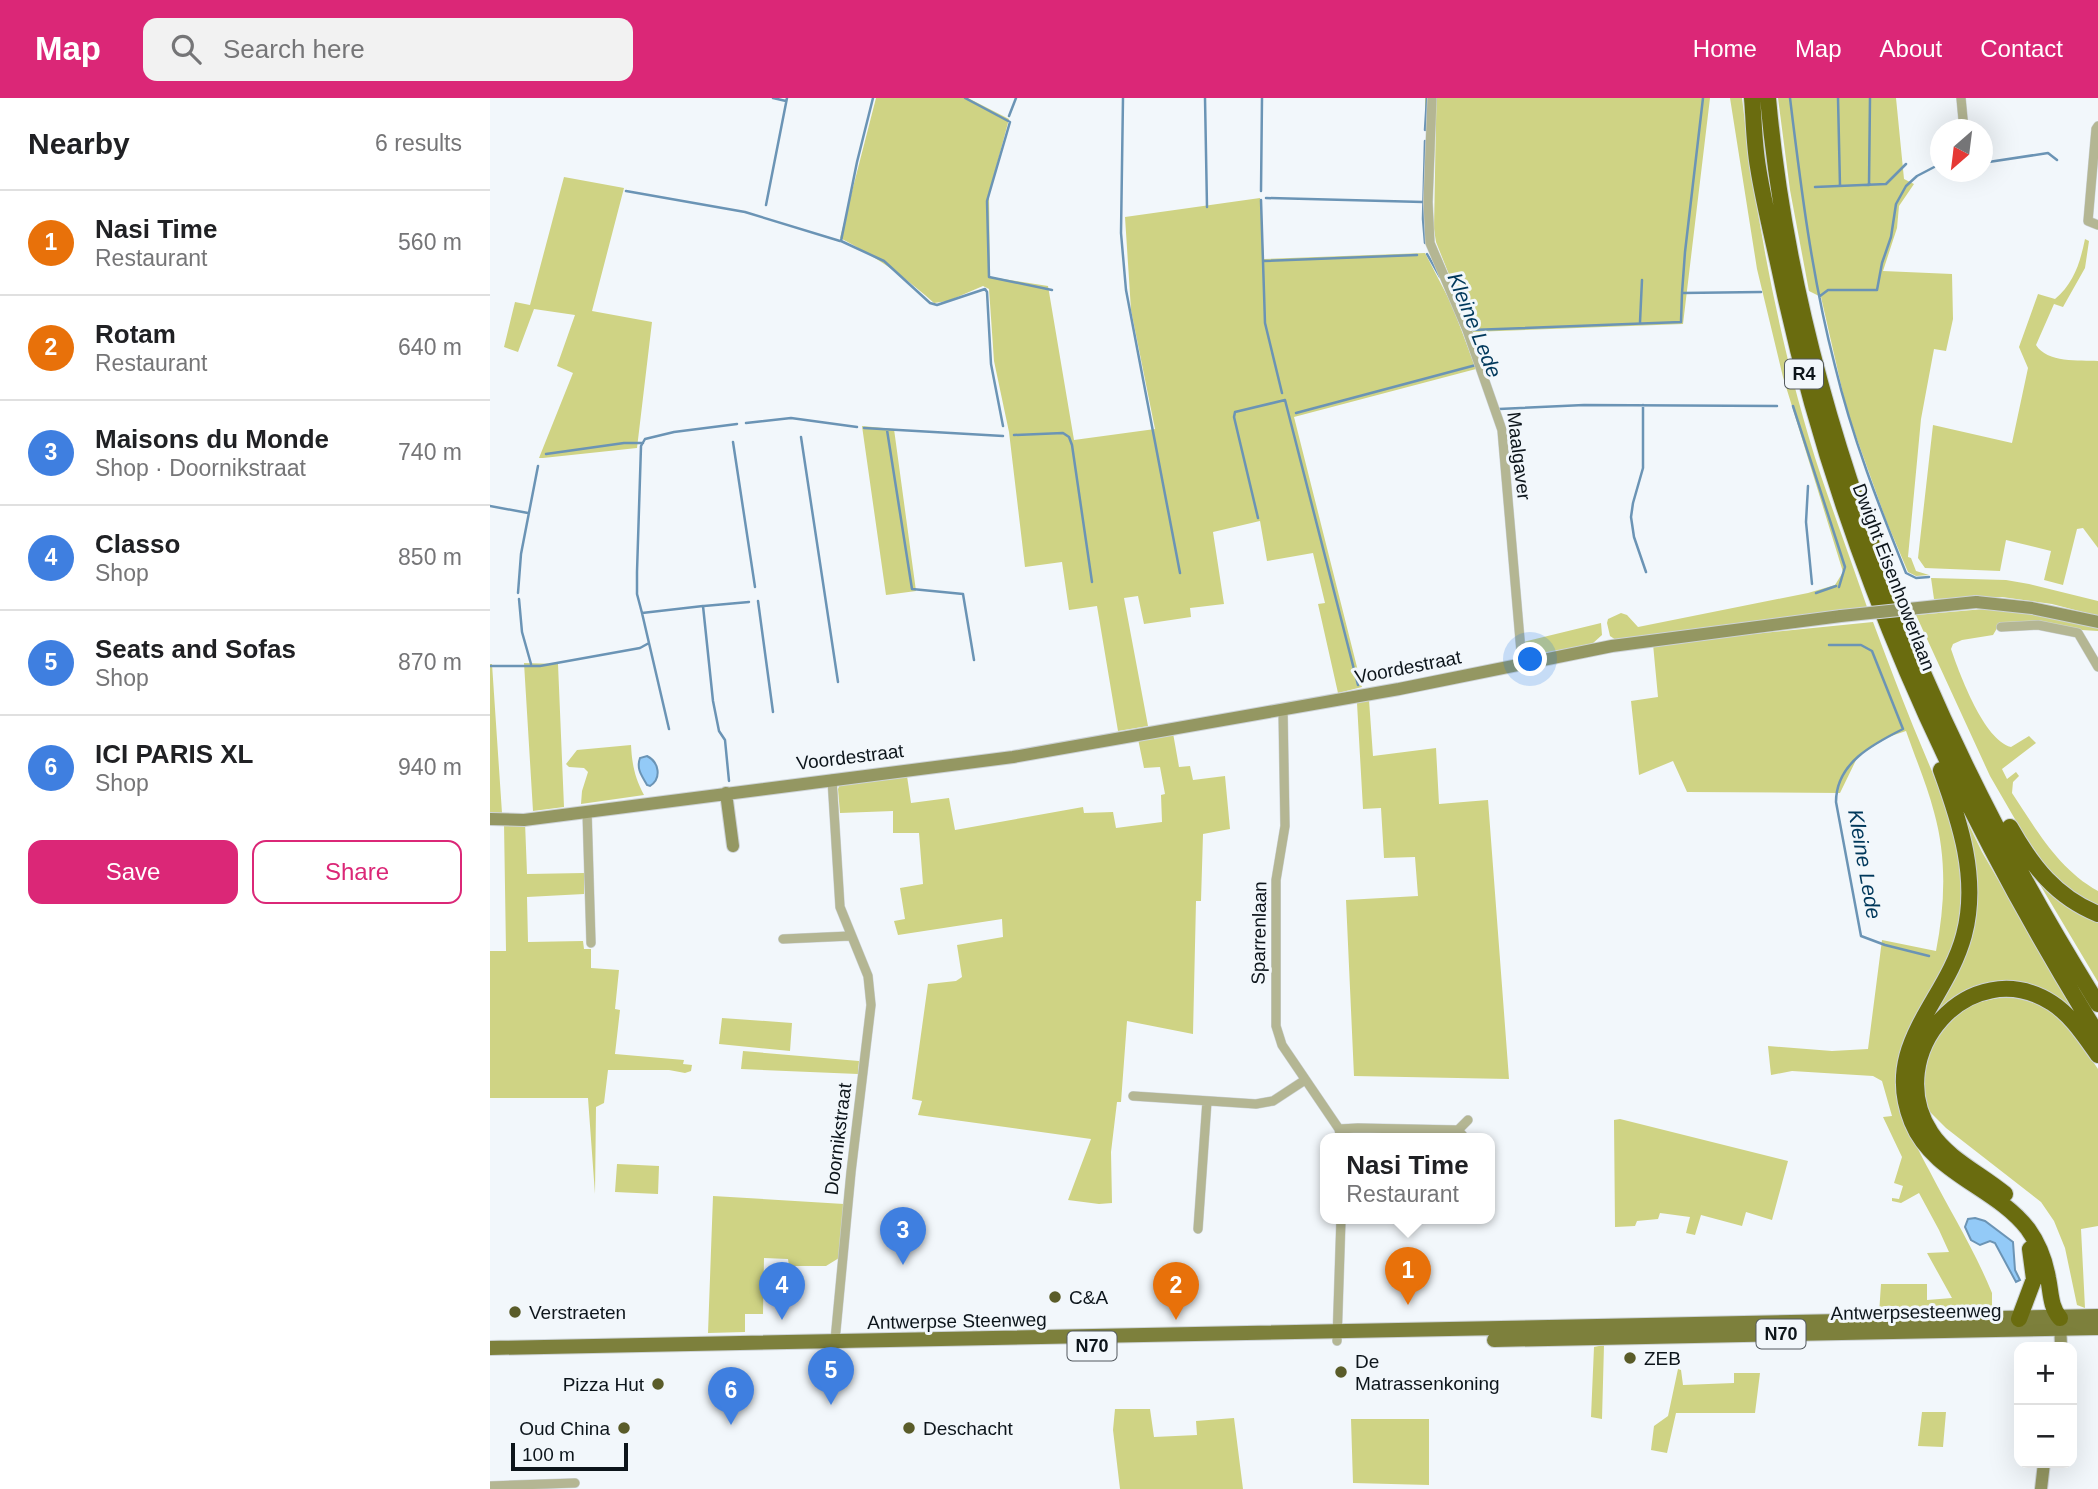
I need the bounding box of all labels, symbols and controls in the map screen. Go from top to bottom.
search box [143,18,633,81]
text: Map [35,30,101,67]
icon: search [167,30,205,68]
text: Search here [223,34,365,64]
text: Home [1693,35,1757,62]
text: Map [1795,35,1842,62]
text: About [1880,35,1942,62]
text: Contact [1980,35,2063,62]
north arrow [1930,119,1993,182]
text: Nearby [28,127,130,160]
text: 6 results [375,130,462,156]
text: Nasi Time [95,214,217,244]
text: 1 [45,229,57,255]
text: 560 m [398,229,462,255]
text: Restaurant [95,245,208,271]
water label: Kleine Lede [1444,269,1506,381]
text: Rotam [95,319,176,349]
text: 2 [45,334,57,360]
text: 640 m [398,334,462,360]
text: Restaurant [95,350,208,376]
road number: R4 [1785,360,1823,388]
street label: Maalgaver [1503,411,1535,502]
text: Maisons du Monde [95,424,329,454]
text: 3 [45,439,57,465]
text: 740 m [398,439,462,465]
text: Shop · Doornikstraat [95,455,306,481]
street label: Dwight Eisenhowerlaan [1849,481,1939,673]
text: Classo [95,529,180,559]
text: 4 [45,544,57,570]
text: 850 m [398,544,462,570]
text: Shop [95,560,149,586]
text: Seats and Sofas [95,634,296,664]
your location [1513,642,1547,676]
street label: Voordestraat [1353,646,1464,688]
text: 5 [45,649,57,675]
text: 870 m [398,649,462,675]
text: Shop [95,665,149,691]
text: ICI PARIS XL [95,739,253,769]
street label: Voordestraat [795,740,905,774]
text: 6 [45,754,57,780]
text: 940 m [398,754,462,780]
text: Shop [95,770,149,796]
water label: Kleine Lede [1844,807,1886,921]
button: Save [28,840,238,904]
button: Share [252,840,462,904]
street label: Sparrenlaan [1248,881,1270,985]
street label: Doornikstraat [821,1081,855,1196]
popup [1320,1133,1495,1224]
text: Nasi Time [1346,1150,1469,1180]
text: Restaurant [1346,1181,1459,1207]
pin: 3 [880,1207,926,1265]
pin: 1 [1385,1247,1431,1305]
pin: 4 [759,1262,805,1320]
pin: 2 [1153,1262,1199,1320]
place label: C&A [1069,1287,1108,1308]
marker: C&A [1047,1289,1063,1305]
street label: Antwerpsesteenweg [1830,1300,2002,1324]
place label: Verstraeten [529,1302,626,1323]
marker: Verstraeten [507,1304,523,1320]
street label: Antwerpse Steenweg [867,1309,1047,1333]
road number: N70 [1756,1320,1806,1349]
road number: N70 [1068,1331,1116,1360]
map controls [2014,1342,2077,1468]
button: + [2014,1342,2077,1405]
pin: 5 [808,1347,854,1405]
place label: ZEB [1644,1348,1681,1369]
marker: ZEB [1622,1350,1638,1366]
place label: De Matrassenkoning [1355,1351,1500,1394]
marker: De Matrassenkoning [1333,1364,1349,1380]
pin: 6 [708,1367,754,1425]
place label: Pizza Hut [563,1374,645,1395]
marker: Pizza Hut [650,1376,666,1392]
button: − [2014,1405,2077,1468]
place label: Oud China [519,1418,610,1439]
place label: Deschacht [923,1418,1013,1439]
marker: Oud China [616,1420,632,1436]
marker: Deschacht [901,1420,917,1436]
scale bar [511,1440,628,1472]
text: 100 m [522,1444,575,1465]

